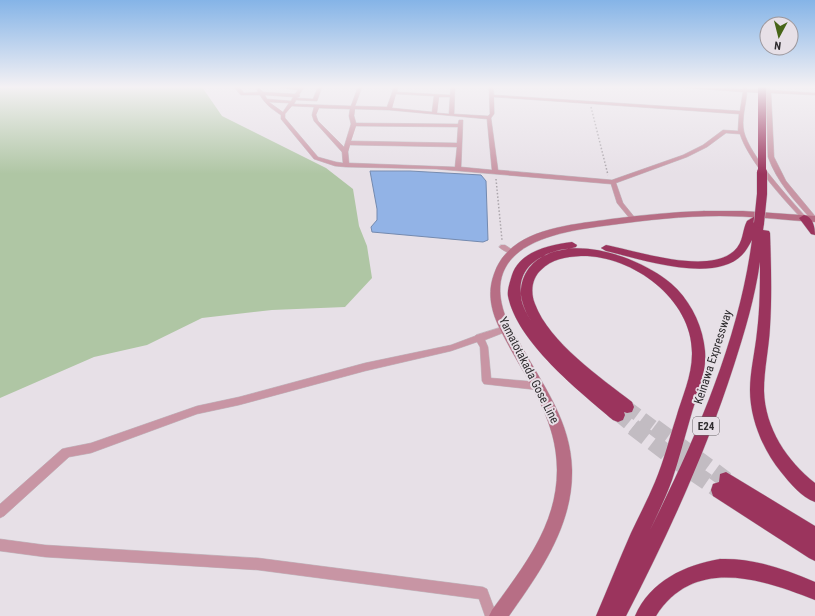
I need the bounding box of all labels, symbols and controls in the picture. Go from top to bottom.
north arrow [759,16,799,56]
text: N [773,39,782,52]
street label: Keinawa Expressway [691,308,735,406]
street label: Yamatotakada Gose Line [496,314,562,426]
road number: E24 [693,417,719,435]

